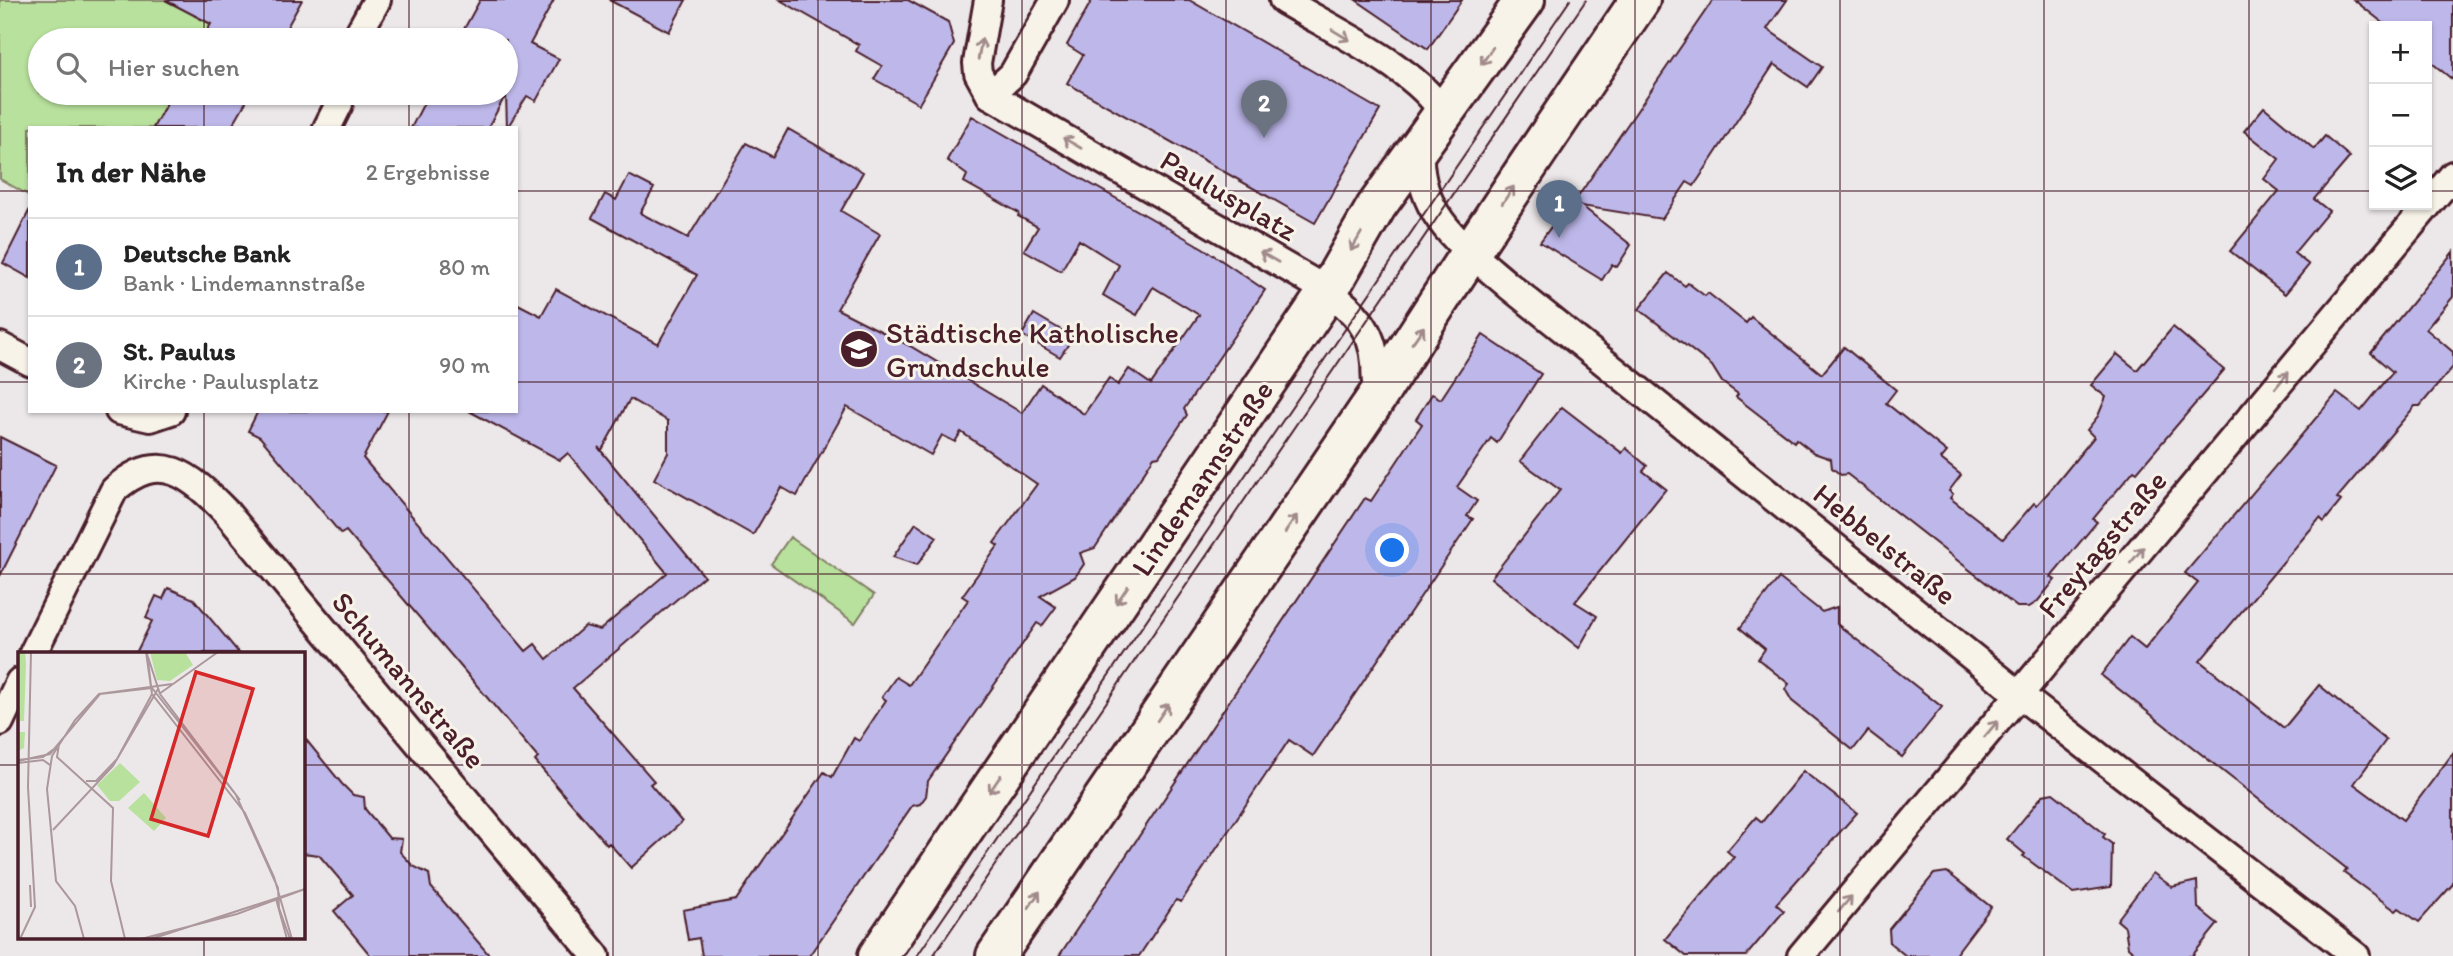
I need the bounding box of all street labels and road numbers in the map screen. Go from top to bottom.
street label: Paulusplatz [1154,141,1304,249]
street label: Lindemannstraße [1123,373,1281,583]
street label: Freytagstraße [2029,463,2175,625]
street label: Hebbelstraße [1806,475,1964,613]
street label: Schumannstraße [324,584,494,776]

